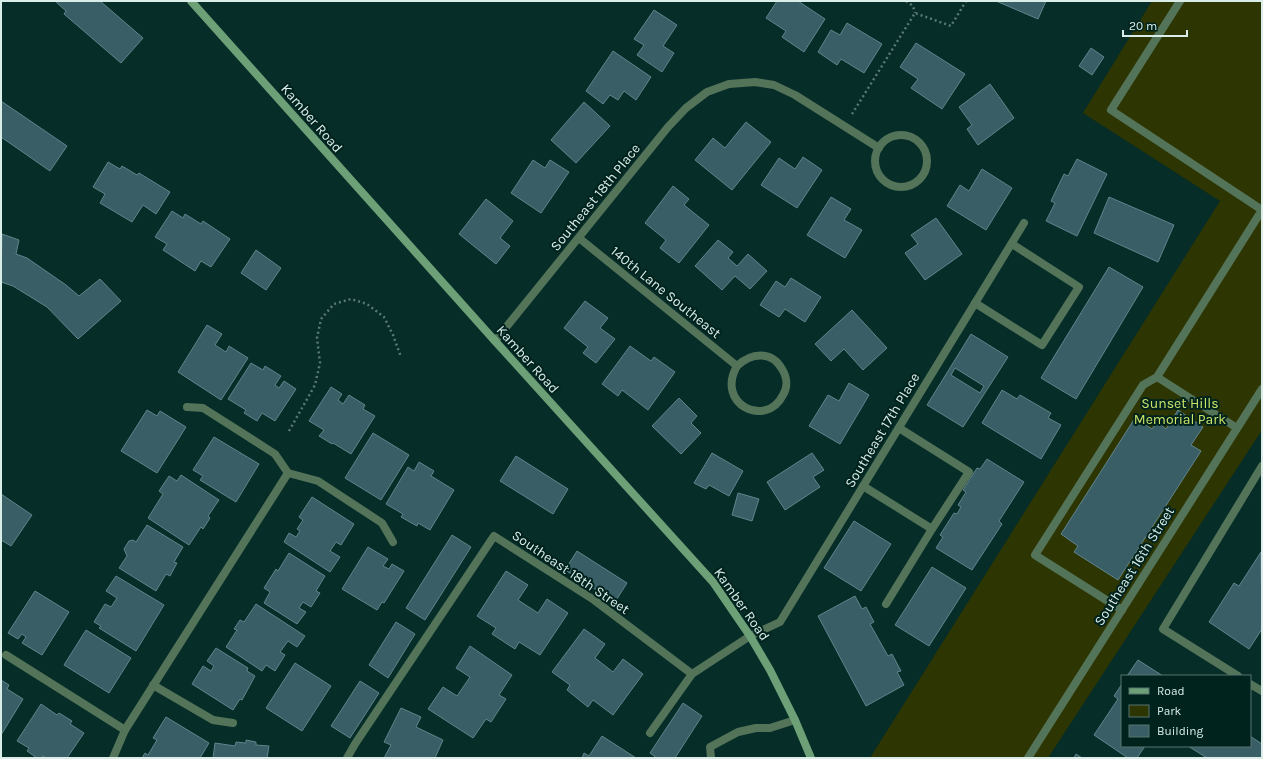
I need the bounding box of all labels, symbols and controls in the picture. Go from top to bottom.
scale bar [1123,12,1187,38]
text: 20 m [1129,19,1157,33]
street label: Kamber Road [277,81,346,156]
street label: Southeast 18th Place [547,140,644,254]
street label: 140th Lane Southeast [607,243,724,342]
street label: Kamber Road [493,322,563,397]
street label: Southeast 17th Place [841,370,923,491]
park label: Sunset Hills Memorial Park [1134,395,1226,428]
street label: Southeast 16th Street [1091,504,1178,629]
street label: Southeast 18th Street [509,527,633,618]
street label: Kamber Road [710,564,773,644]
legend [1121,675,1251,747]
text: Road [1157,684,1185,698]
text: Park [1157,704,1182,718]
text: Building [1157,724,1204,738]

